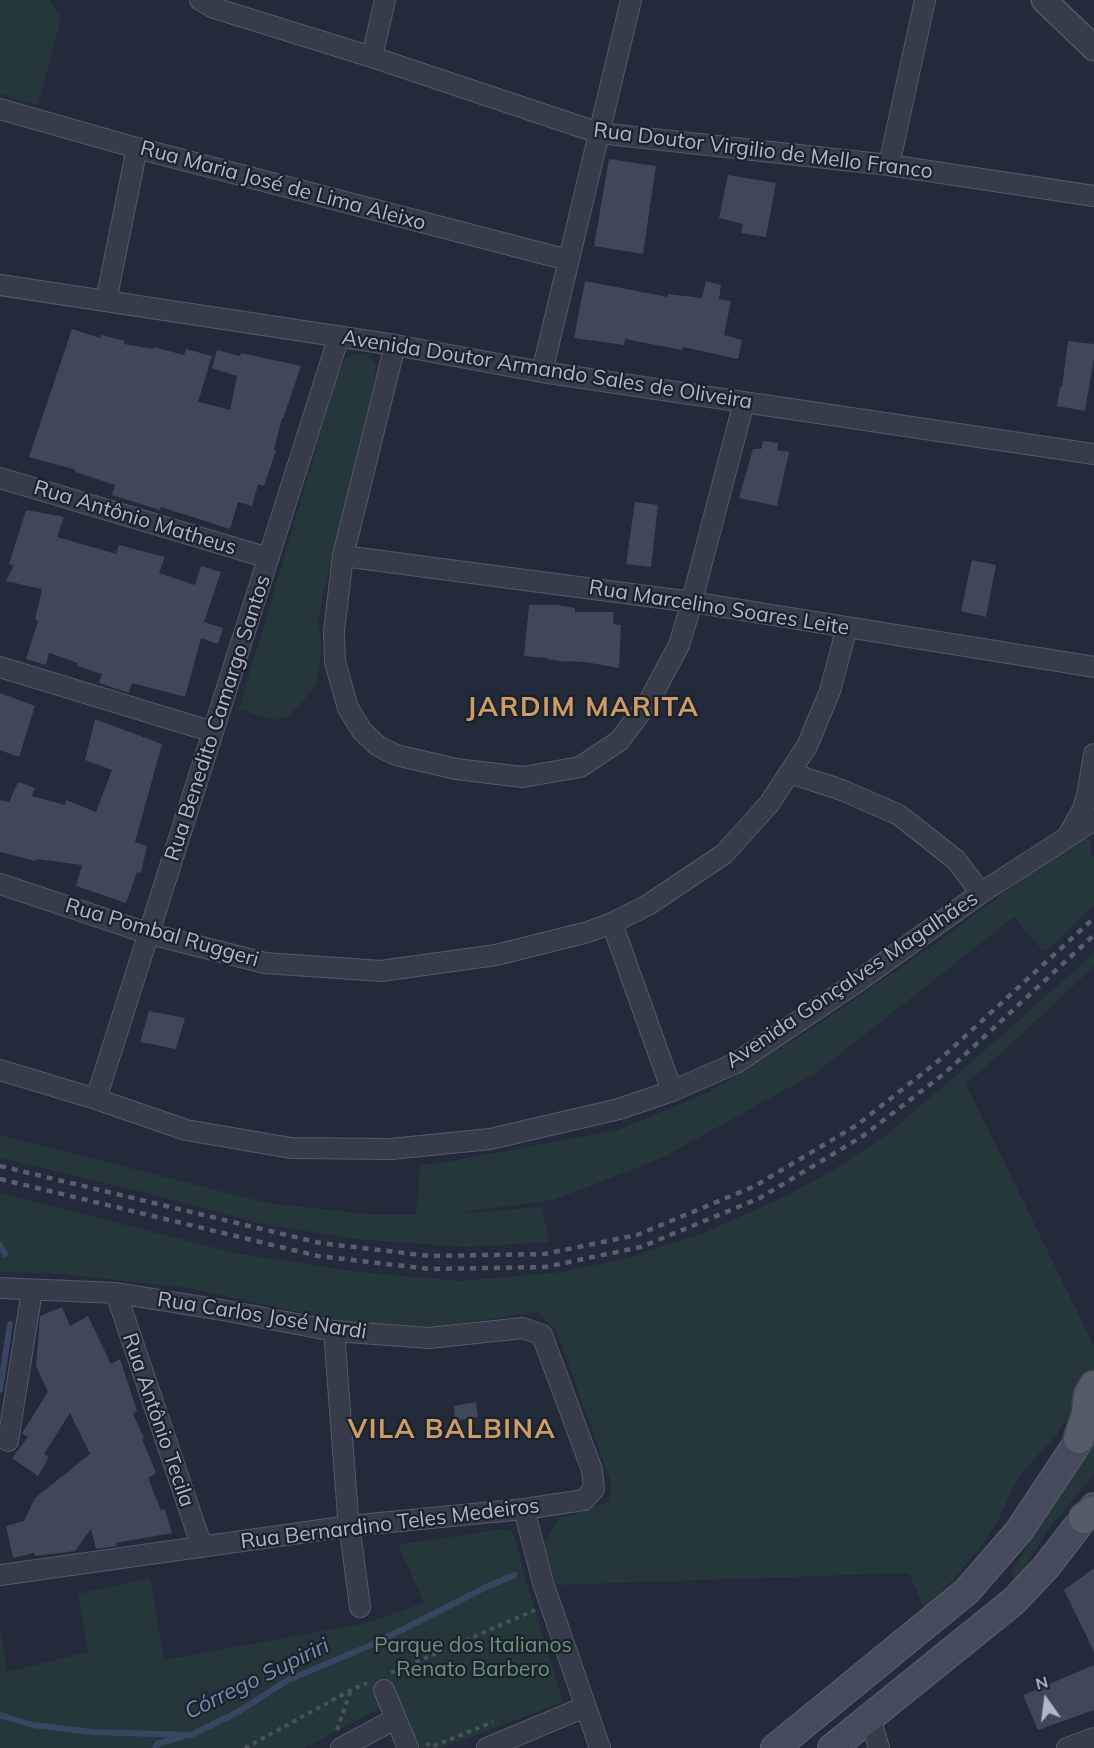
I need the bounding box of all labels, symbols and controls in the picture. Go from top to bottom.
street label: Rua Doutor Virgilio de Mello Franco [592,118,934,184]
street label: Rua Maria José de Lima Aleixo [137,136,429,236]
street label: Avenida Doutor Armando Sales de Oliveira [340,325,754,415]
street label: Rua Antônio Matheus [31,475,239,561]
street label: Rua Benedito Camargo Santos [160,572,276,864]
street label: Rua Marcelino Soares Leite [587,575,851,641]
district label: JARDIM MARITA [467,692,699,724]
street label: Avenida Gonçalves Magalhães [721,886,983,1074]
street label: Rua Pombal Ruggeri [62,893,262,973]
street label: Rua Carlos José Nardi [156,1287,368,1345]
street label: Rua Antônio Tecila [116,1330,200,1510]
district label: VILA BALBINA [348,1414,556,1446]
street label: Rua Bernardino Teles Medeiros [239,1493,541,1555]
water label: Córrego Supiriri [180,1633,334,1725]
park label: Parque dos Italianos Renato Barbero [374,1633,572,1683]
north arrow [1016,1670,1076,1730]
text: N [1033,1671,1050,1694]

